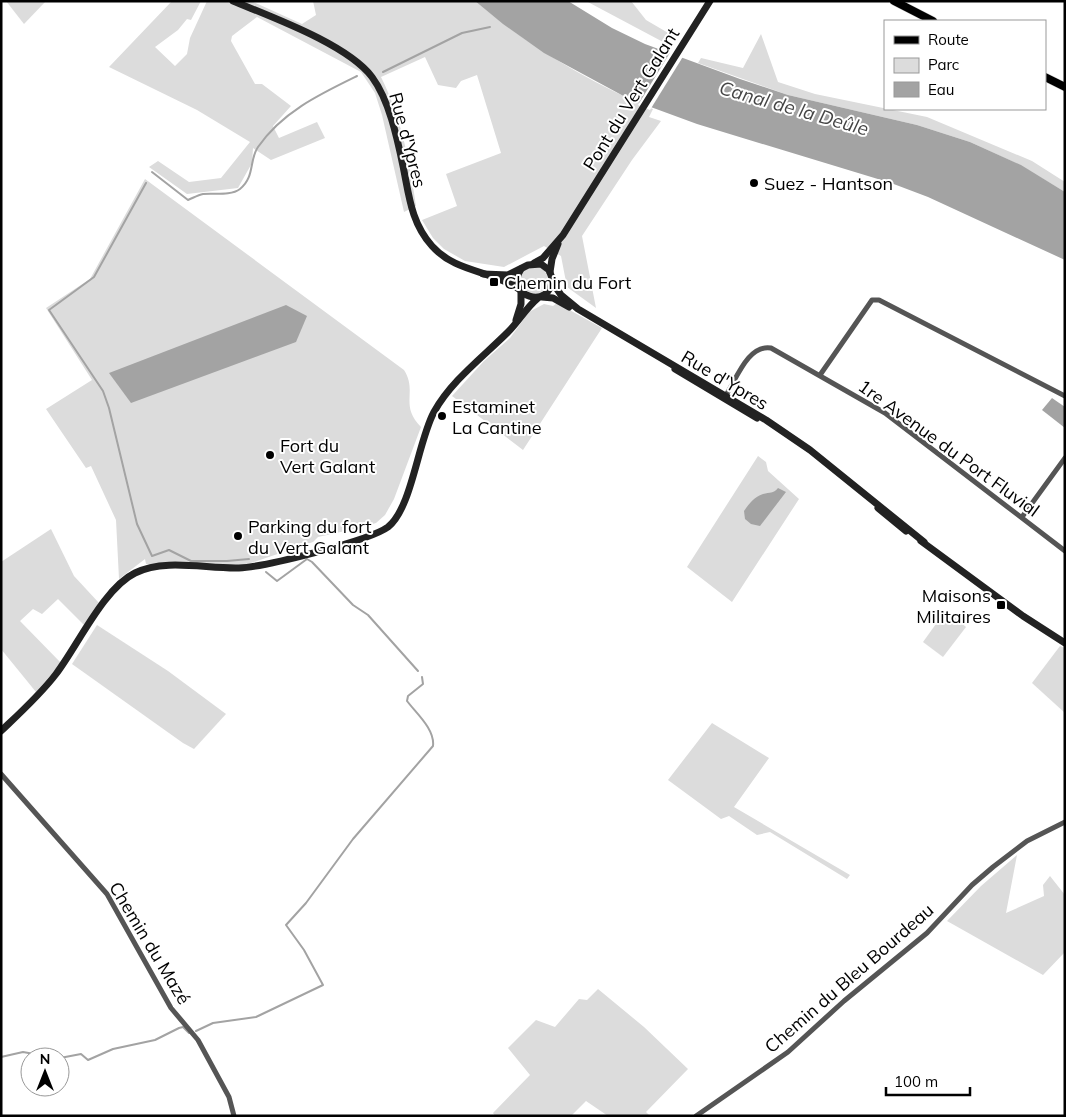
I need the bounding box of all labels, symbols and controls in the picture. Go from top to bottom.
legend [884,20,1046,110]
street label: Pont du Vert Galant [578,23,684,175]
text: Route [928,30,969,49]
text: Parc [928,55,959,74]
water label: Canal de la Deûle [717,75,871,141]
text: Eau [928,80,954,99]
street label: Rue d'Ypres [384,90,432,190]
place label: Suez - Hantson [764,172,893,195]
marker: Suez - Hantson [748,177,760,189]
place label: Chemin du Fort [504,271,631,294]
marker: Chemin du Fort [488,276,500,288]
street label: Rue d'Ypres [677,345,773,415]
street label: 1re Avenue du Port Fluvial [854,375,1044,521]
place label: Estaminet La Cantine [452,395,542,439]
marker: Estaminet La Cantine [436,410,448,422]
place label: Fort du Vert Galant [280,434,375,478]
marker: Fort du Vert Galant [264,449,276,461]
place label: Parking du fort du Vert Galant [248,515,372,559]
marker: Parking du fort du Vert Galant [232,530,244,542]
place label: Maisons Militaires [916,584,991,628]
marker: Maisons Militaires [995,599,1007,611]
street label: Chemin du Mazé [104,877,196,1009]
street label: Chemin du Bleu Bourdeau [760,898,938,1058]
north arrow [20,1047,70,1097]
text: N [40,1050,50,1068]
scale bar [886,1064,970,1096]
text: 100 m [894,1072,938,1091]

